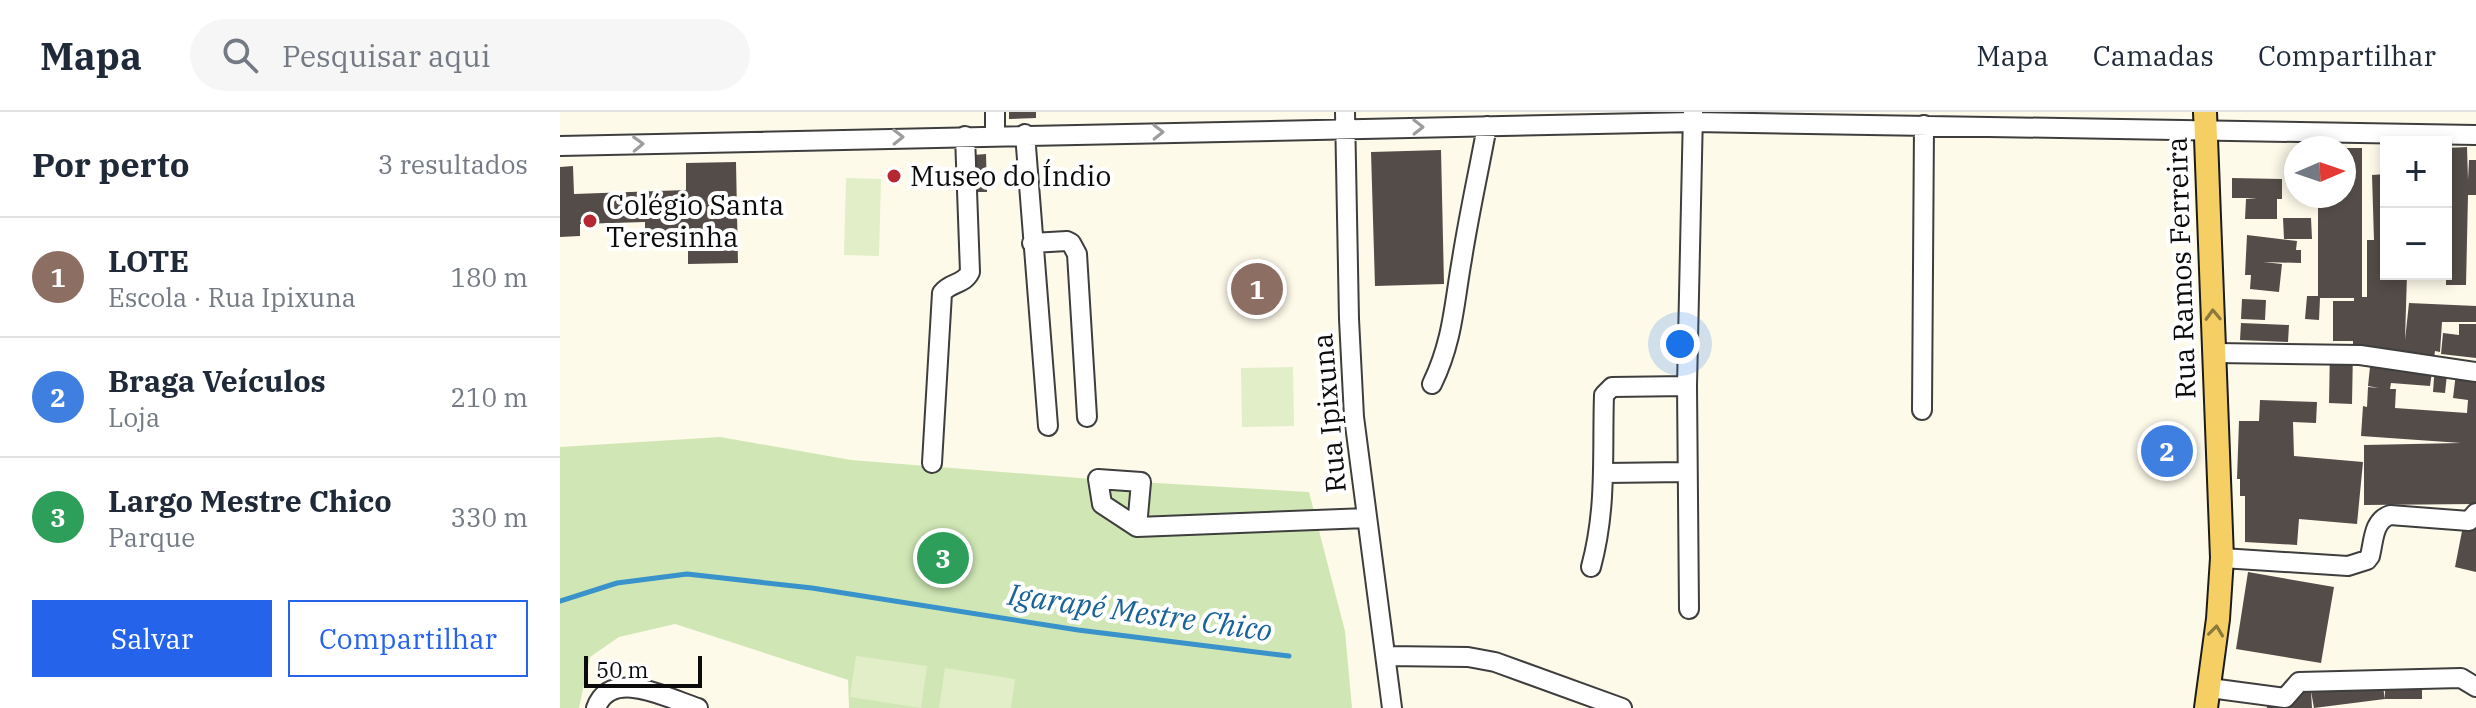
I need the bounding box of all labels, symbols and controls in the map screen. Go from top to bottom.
search box [190,19,750,91]
text: Mapa [40,31,142,80]
icon: search [218,33,262,77]
text: Pesquisar aqui [282,36,490,75]
text: Mapa [1976,37,2049,74]
text: Camadas [2093,37,2214,74]
text: Compartilhar [2258,37,2436,74]
one-way arrow [1412,118,1425,136]
one-way arrow [1152,123,1165,141]
one-way arrow [892,129,905,146]
one-way arrow [632,135,645,153]
street label: Rua Ramos Ferreira [2157,136,2204,400]
north arrow [2284,136,2356,208]
map controls [2380,136,2452,280]
button: + [2380,136,2452,208]
text: Por perto [32,142,189,186]
text: 3 resultados [378,147,528,181]
place label: Museo do Índio [910,157,1111,194]
marker: Museo do Índio [885,167,903,185]
place label: Colégio Santa Teresinha [606,186,784,255]
button: − [2380,208,2452,280]
marker: Colégio Santa Teresinha [581,212,599,230]
text: LOTE [108,241,189,280]
pin: 1 [1231,259,1283,319]
text: 1 [50,260,66,294]
text: 180 m [450,260,528,294]
text: Escola · Rua Ipixuna [108,280,356,314]
one-way arrow [2205,308,2222,321]
your location [1660,324,1700,364]
street label: Rua Ipixuna [1303,332,1354,494]
text: Braga Veículos [108,361,326,400]
text: 2 [50,380,66,414]
text: 210 m [450,380,528,414]
text: Loja [108,400,160,434]
pin: 2 [2141,421,2193,481]
text: Largo Mestre Chico [108,481,392,520]
text: 3 [50,500,66,534]
text: 330 m [450,500,528,534]
text: Parque [108,520,195,554]
pin: 3 [917,528,969,588]
water label: Igarapé Mestre Chico [1005,574,1275,649]
button: Salvar [32,600,272,677]
button: Compartilhar [288,600,528,677]
one-way arrow [2208,624,2225,637]
scale bar [584,652,702,688]
text: 50 m [596,655,648,684]

